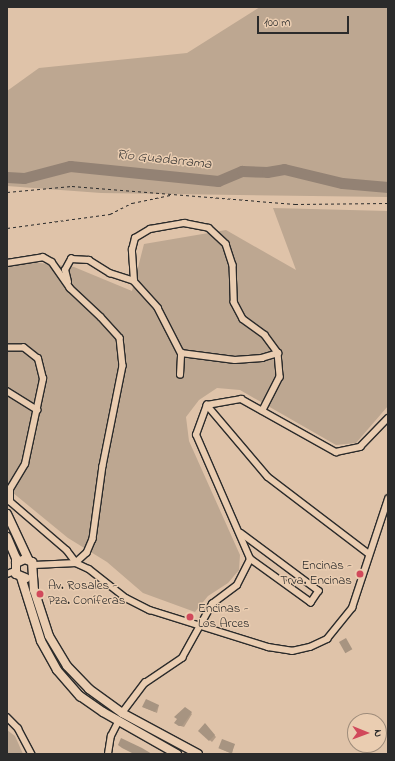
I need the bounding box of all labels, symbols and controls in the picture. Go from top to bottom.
scale bar [259,8,351,34]
text: 100 m [264,14,291,32]
water label: Río Guadarrama [116,147,212,173]
place label: Encinas - Trva. Encinas [280,559,352,590]
marker: Encinas - Trva. Encinas [355,569,365,579]
place label: Av. Rosales - Pza. Coníferas [48,579,125,610]
marker: Av. Rosales - Pza. Coníferas [35,589,45,599]
place label: Encinas - Los Arces [198,602,250,633]
marker: Encinas - Los Arces [185,612,195,622]
north arrow [347,713,387,753]
text: N [370,729,386,737]

